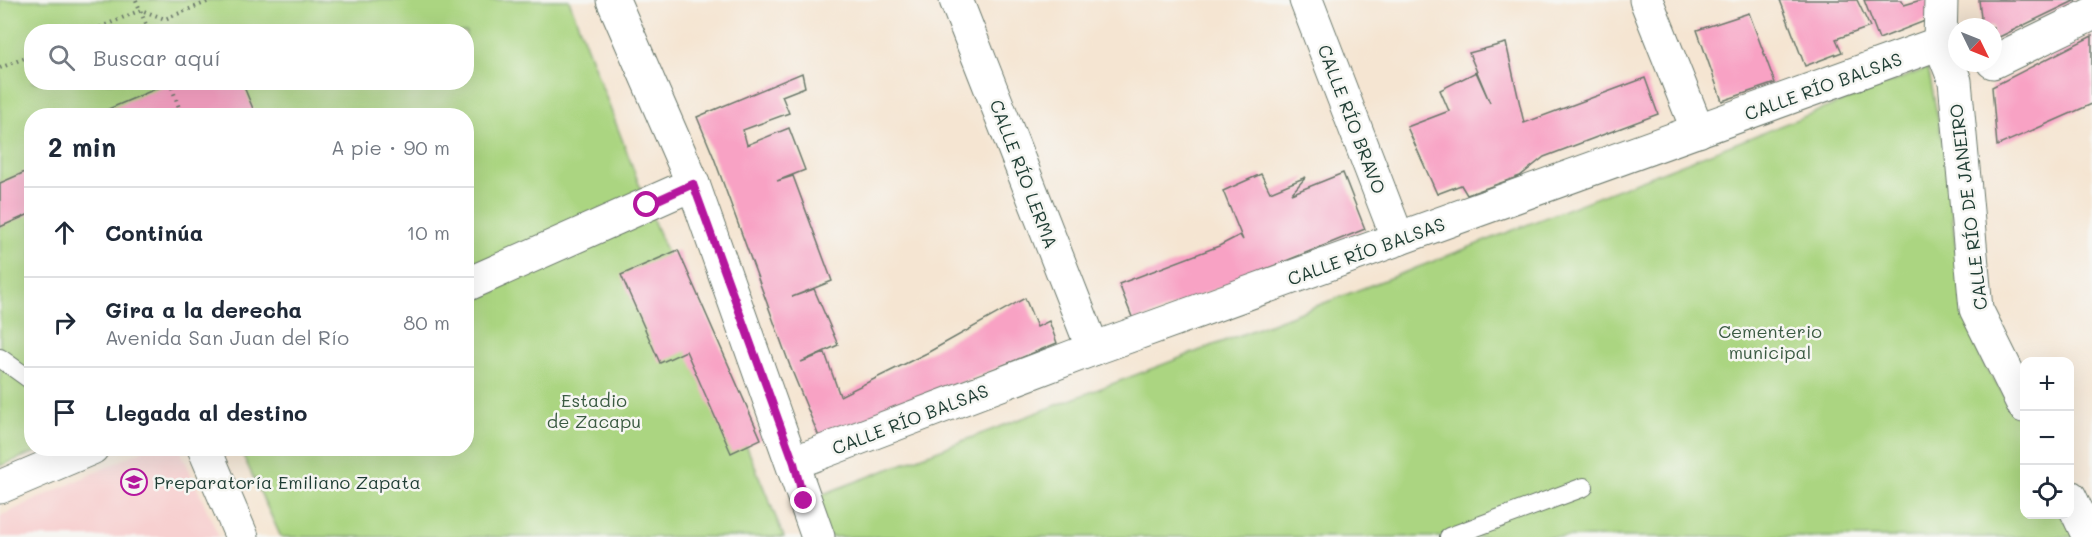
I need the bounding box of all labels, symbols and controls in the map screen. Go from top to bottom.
north arrow [1948,18,2002,72]
search box [24,24,474,90]
icon: search [45,41,78,74]
street label: CALLE RÍO BRAVO [1312,41,1392,197]
text: Buscar aquí [93,43,221,72]
street label: CALLE RÍO BALSAS [1741,46,1905,126]
street label: CALLE RÍO LERMA [985,96,1063,252]
street label: CALLE RÍO DE JANEIRO [1943,102,1993,312]
text: 2 min [48,130,116,164]
text: A pie · 90 m [331,134,450,160]
route start [633,191,659,217]
street label: CALLE RÍO BALSAS [1284,211,1448,291]
icon: ahead [48,216,81,249]
text: Continúa [105,218,203,247]
text: 10 m [406,219,450,245]
text: Gira a la derecha [105,295,302,324]
icon: right [48,306,81,339]
text: 80 m [403,309,450,335]
park label: Cementerio municipal [1718,319,1822,364]
text: Avenida San Juan del Río [105,324,349,350]
map controls [2020,357,2074,519]
button: + [2020,357,2074,411]
street label: CALLE RÍO BALSAS [828,378,992,460]
park label: Estadio de Zacapu [547,388,641,433]
icon: arrive [48,396,81,429]
text: Llegada al destino [105,398,307,427]
button: − [2020,411,2074,465]
button: locate [2020,465,2074,519]
school or university icon: Preparatoría Emiliano Zapata [119,467,149,497]
place label: Preparatoría Emiliano Zapata [154,470,421,494]
route end [790,487,816,513]

